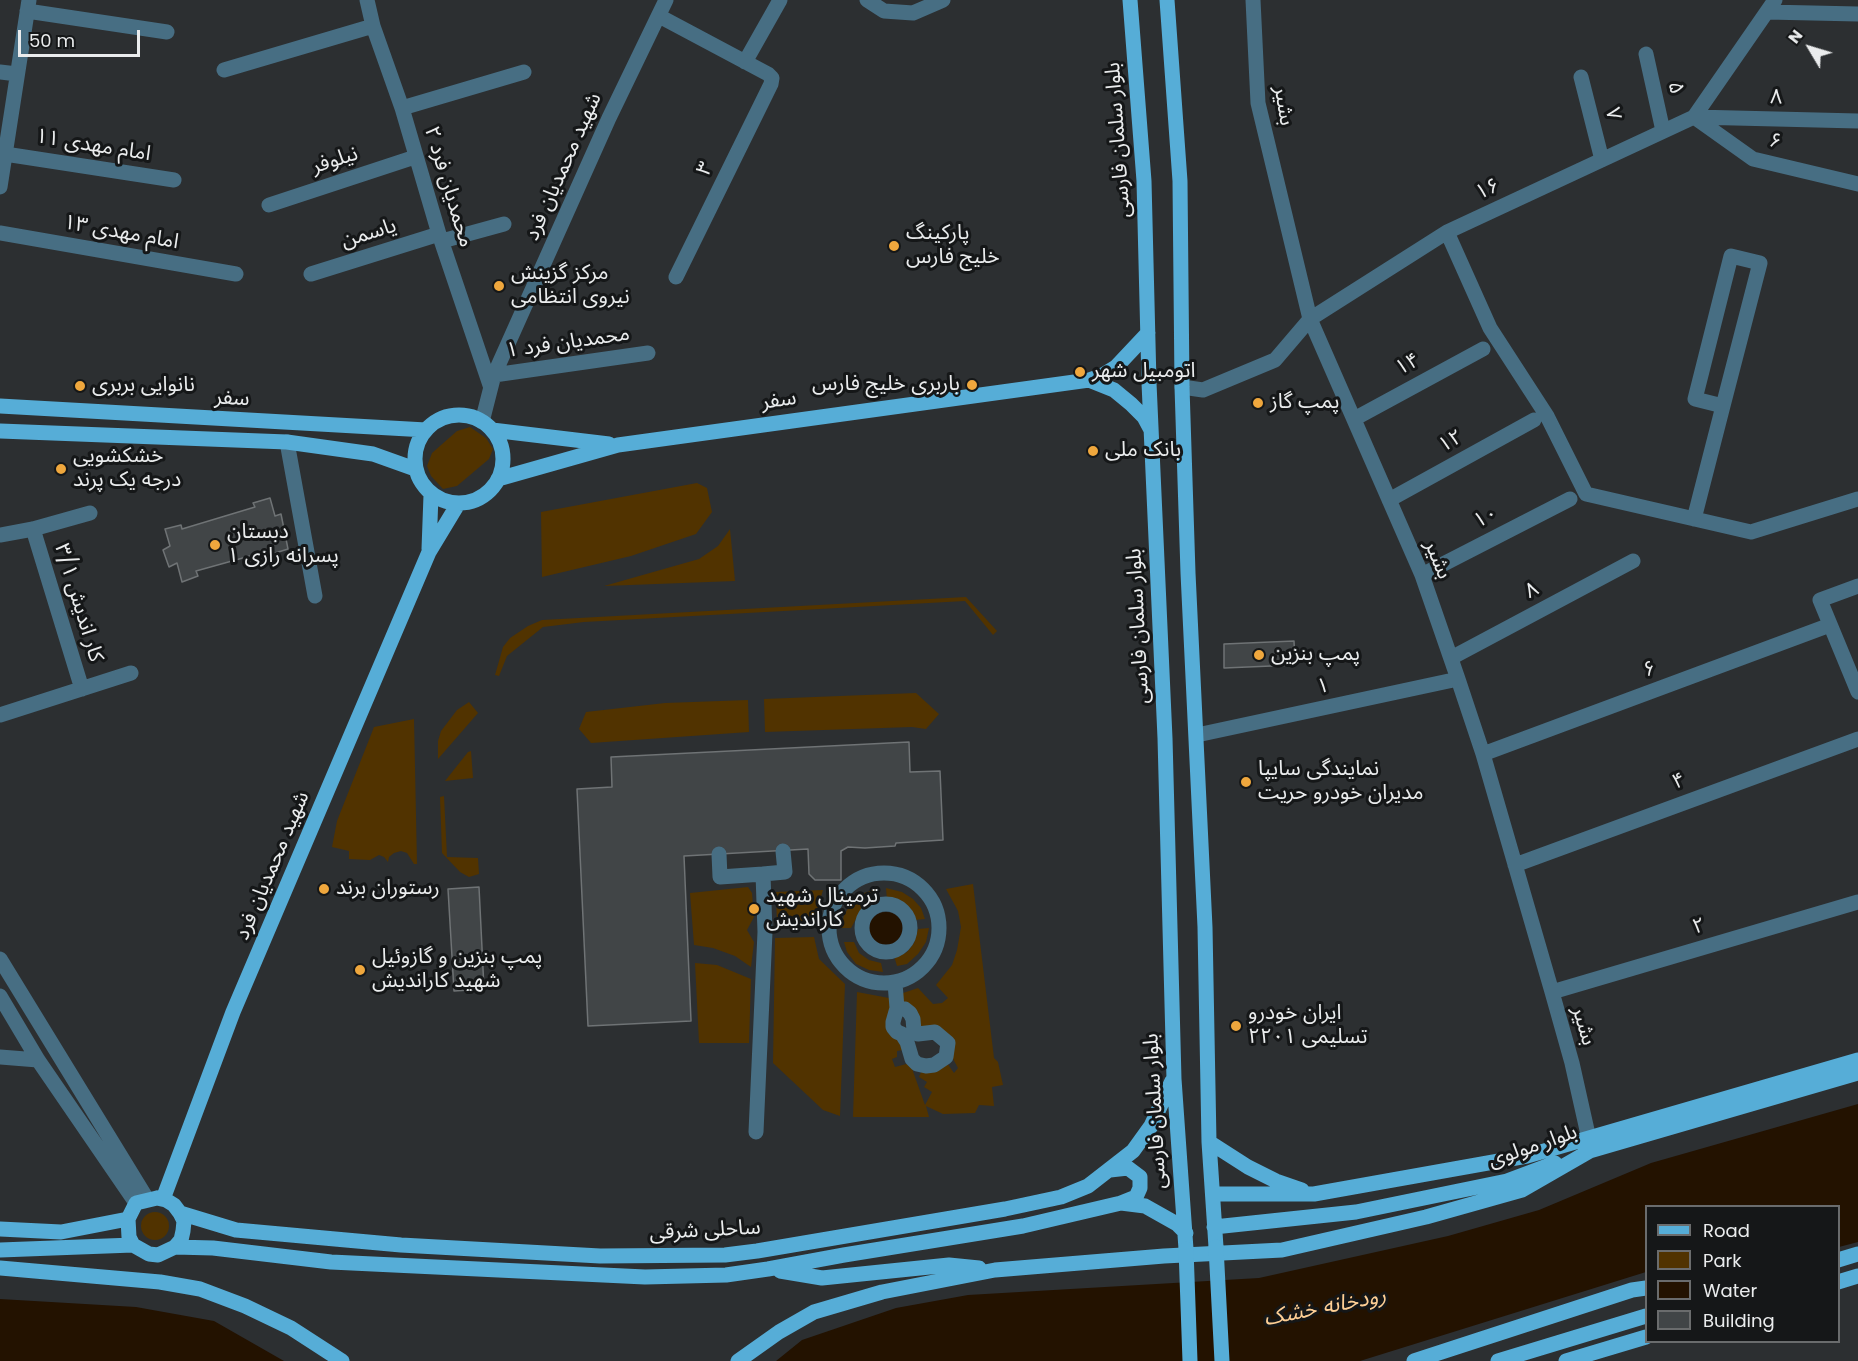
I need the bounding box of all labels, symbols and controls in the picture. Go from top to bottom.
scale bar [21,18,142,56]
north arrow [1780,18,1840,78]
text: N [1783,25,1808,48]
text: 50 m [29,28,75,53]
street label: بلوار سلمان فارسی [1101,61,1137,219]
street label: ۵ [1661,80,1689,96]
street label: بشیر [1267,84,1299,128]
street label: ۸ [1770,85,1782,111]
street label: شهید محمدیان فرد [520,89,608,245]
street label: ۷ [1598,105,1626,123]
street label: ۱۱ امام مهدی [34,124,152,168]
street label: ۲ محمدیان فرد [418,124,478,250]
street label: ۶ [1766,128,1784,156]
street label: نیلوفر [309,142,361,180]
street label: ۳ [692,158,720,180]
street label: ۱۶ [1472,174,1504,206]
street label: ۱۳ امام مهدی [62,210,180,256]
street label: یاسمن [338,214,400,254]
place label: پارکینگ خلیج فارس [906,221,1000,271]
marker: پارکینگ خلیج فارس [887,239,901,253]
place label: مرکز گزینش نیروی انتظامی [511,261,630,311]
marker: مرکز گزینش نیروی انتظامی [492,279,506,293]
street label: ۱ محمدیان فرد [504,322,632,364]
street label: ۱۴ [1391,348,1425,382]
place label: اتومبیل شهر [1092,359,1196,385]
marker: اتومبیل شهر [1073,365,1087,379]
place label: باربری خلیج فارس [812,372,960,398]
place label: نانوایی بربری [92,373,195,399]
marker: باربری خلیج فارس [965,378,979,392]
marker: نانوایی بربری [73,379,87,393]
street label: سفر [214,385,250,413]
street label: سفر [760,386,798,416]
place label: پمپ گاز [1270,390,1339,416]
marker: پمپ گاز [1251,396,1265,410]
street label: ۱۲ [1434,425,1468,459]
place label: بانک ملی [1105,438,1181,464]
place label: خشکشویی درجه یک پرند [73,444,181,494]
marker: بانک ملی [1086,444,1100,458]
marker: خشکشویی درجه یک پرند [54,462,68,476]
street label: ۱۰ [1470,501,1502,535]
place label: دبستان پسرانه رازی ۱ [227,520,339,570]
street label: بشیر [1418,537,1456,583]
marker: دبستان پسرانه رازی ۱ [208,538,222,552]
street label: ۳/۱ کار اندیش [48,541,108,665]
street label: بلوار سلمان فارسی [1122,548,1156,704]
street label: ۸ [1521,577,1543,605]
place label: پمپ بنزین [1271,642,1360,668]
marker: پمپ بنزین [1252,648,1266,662]
street label: ۶ [1640,656,1660,684]
street label: ۱ [1315,673,1331,701]
place label: نمایندگی سایپا مدیران خودرو حریت [1258,757,1424,807]
street label: ۴ [1669,768,1689,796]
marker: نمایندگی سایپا مدیران خودرو حریت [1239,775,1253,789]
street label: شهید محمدیان فرد [230,788,316,944]
place label: رستوران برند [336,876,440,902]
marker: رستوران برند [317,882,331,896]
place label: ترمینال شهید کاراندیش [766,884,878,934]
marker: ترمینال شهید کاراندیش [747,902,761,916]
street label: ۲ [1690,913,1708,941]
place label: پمپ بنزین و گازوئیل شهید کاراندیش [372,945,542,995]
marker: پمپ بنزین و گازوئیل شهید کاراندیش [353,963,367,977]
place label: ایران خودرو تسلیمی ۲۲۰۱ [1248,1001,1368,1051]
street label: بشیر [1565,1003,1601,1049]
marker: ایران خودرو تسلیمی ۲۲۰۱ [1229,1019,1243,1033]
street label: بلوار سلمان فارسی [1139,1033,1173,1189]
street label: بلوار مولوی [1485,1120,1581,1174]
legend [1645,1205,1840,1343]
street label: ساحلی شرقی [649,1216,761,1246]
text: Road [1703,1218,1750,1243]
text: Park [1703,1248,1742,1273]
text: Water [1703,1278,1757,1303]
water label: رودخانه خشک [1262,1283,1388,1333]
text: Building [1703,1308,1775,1333]

